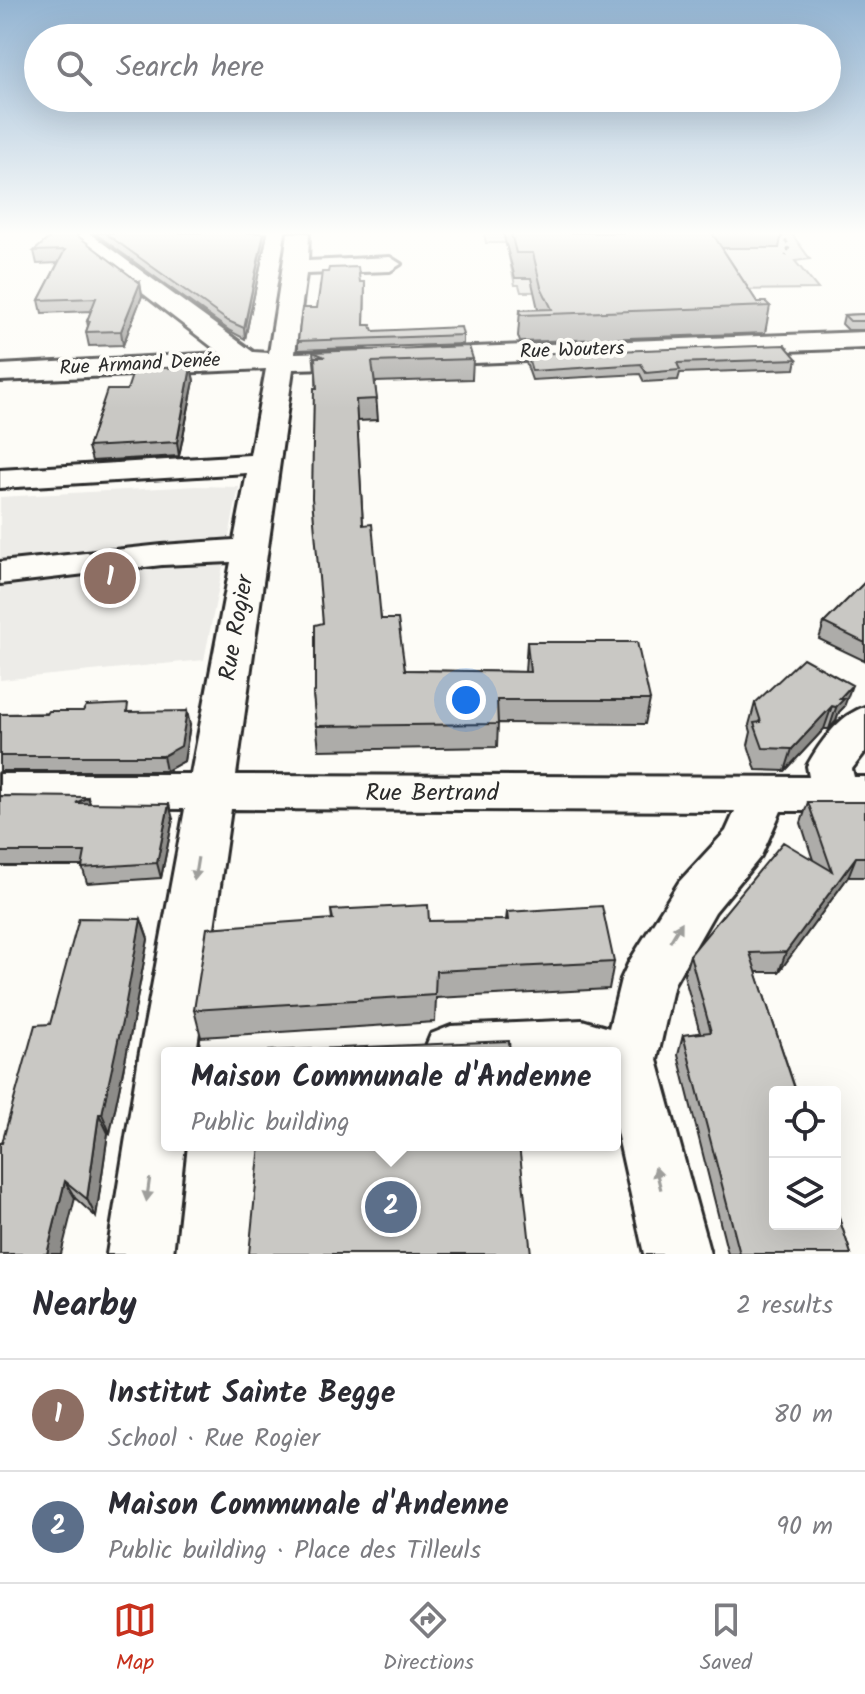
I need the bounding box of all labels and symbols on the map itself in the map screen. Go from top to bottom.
street label: Rue Wouters [519,333,625,369]
street label: Rue Armand Denée [59,345,221,385]
pin: 1 [84,548,136,608]
street label: Rue Rogier [209,570,266,684]
your location [446,680,486,720]
street label: Rue Bertrand [365,774,500,813]
one-way arrow [189,857,201,882]
one-way arrow [669,921,683,943]
one-way arrow [652,1166,664,1191]
pin: 2 [365,1177,417,1237]
one-way arrow [142,1178,155,1203]

